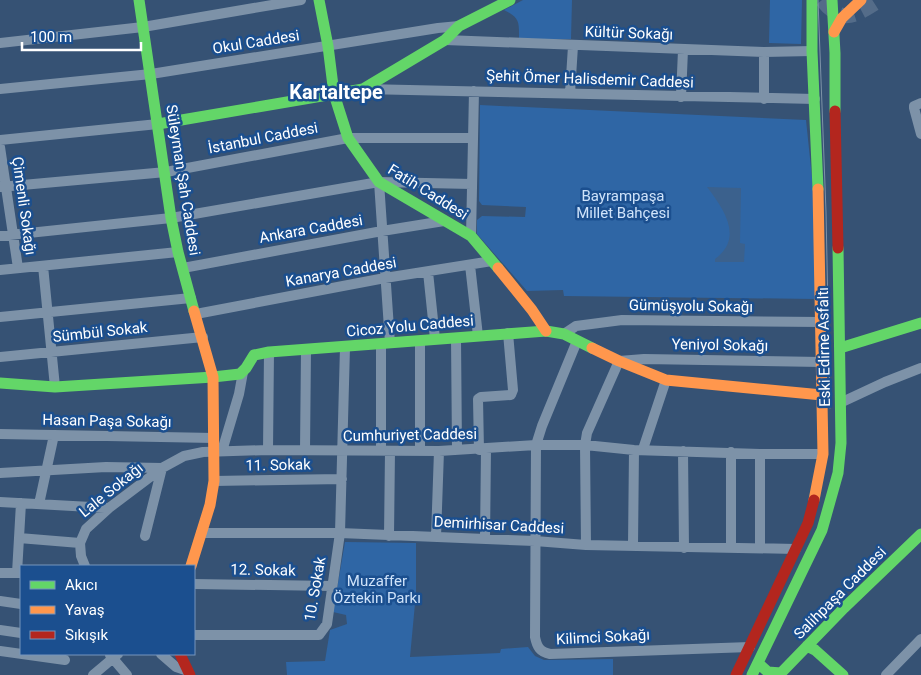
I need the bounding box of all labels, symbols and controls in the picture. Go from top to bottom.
scale bar [22,20,141,52]
street label: Kültür Sokağı [584,22,674,44]
street label: Okul Caddesi [211,26,301,58]
text: 100 m [30,28,72,46]
street label: Şehit Ömer Halisdemir Caddesi [486,66,694,92]
district label: Kartaltepe [289,80,383,104]
street label: Süleyman Şah Caddesi [162,103,204,257]
street label: İstanbul Caddesi [207,119,319,157]
street label: Çimenli Sokağı [8,156,40,256]
street label: Fatih Caddesi [385,160,471,224]
park label: Bayrampaşa Millet Bahçesi [576,187,670,222]
street label: Ankara Caddesi [258,211,364,247]
street label: Kanarya Caddesi [284,253,398,291]
street label: Eski Edirne Asfaltı [814,287,834,407]
street label: Gümüşyolu Sokağı [629,296,753,316]
street label: Cicoz Yolu Caddesi [346,311,474,341]
street label: Sümbül Sokak [52,318,149,346]
street label: Yeniyol Sokağı [672,335,768,355]
street label: Hasan Paşa Sokağı [42,411,172,431]
street label: Cumhuriyet Caddesi [343,425,477,445]
street label: 11. Sokak [245,455,311,475]
street label: Lale Sokağı [75,459,147,521]
street label: Demirhisar Caddesi [433,513,565,537]
street label: Salihpaşa Caddesi [790,543,890,643]
street label: 10. Sokak [300,555,330,623]
street label: 12. Sokak [230,560,296,580]
legend [20,565,195,655]
park label: Muzaffer Öztekin Parkı [333,572,421,607]
text: Akıcı [65,576,98,594]
text: Yavaş [65,601,105,619]
text: Sıkışık [65,626,108,644]
street label: Kilimci Sokağı [556,626,650,648]

